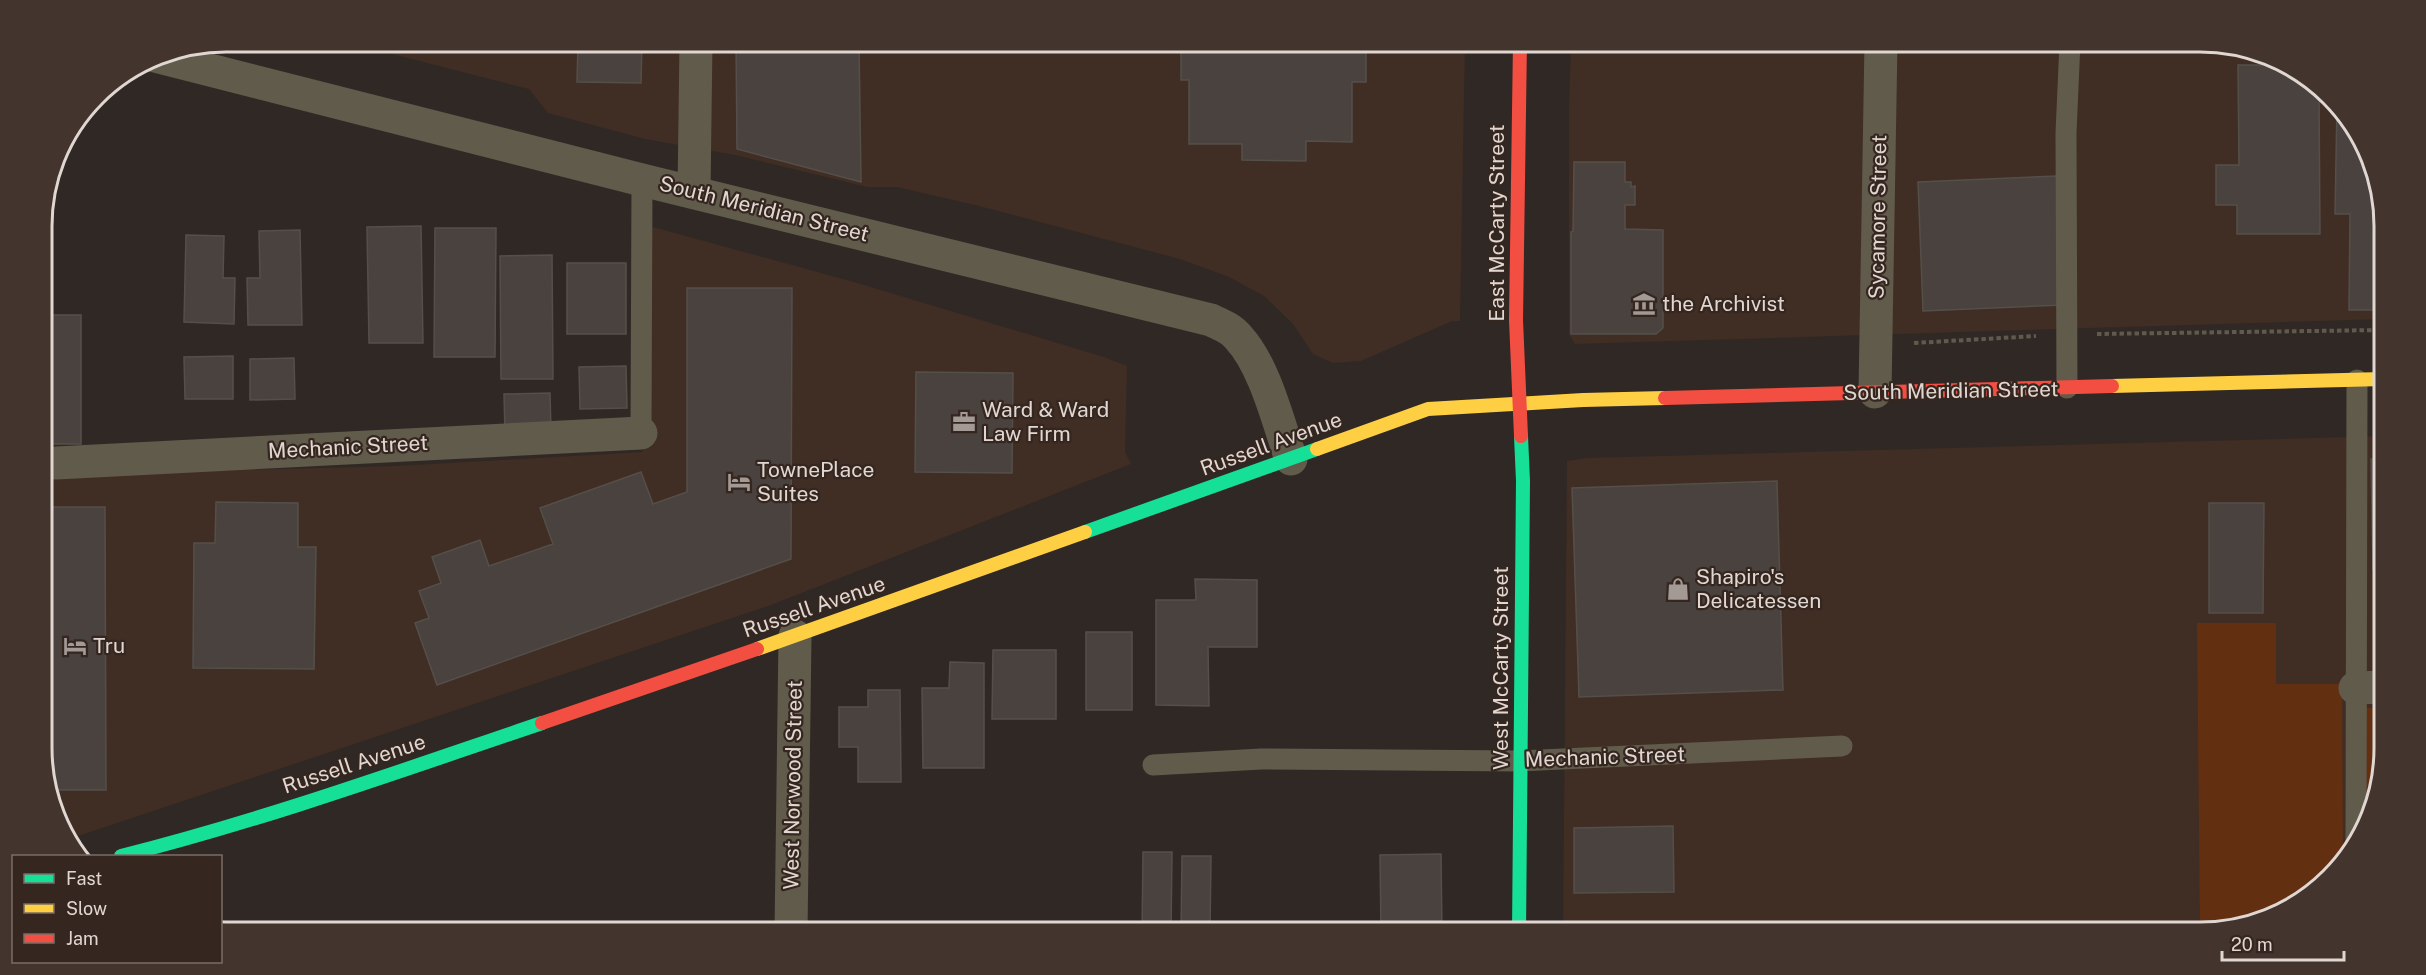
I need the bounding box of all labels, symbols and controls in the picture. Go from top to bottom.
street label: East McCarty Street [1484,124,1509,322]
street label: Sycamore Street [1864,135,1891,299]
street label: South Meridian Street [657,170,872,247]
museum icon: the Archivist [1631,291,1657,317]
place label: the Archivist [1662,291,1785,316]
street label: South Meridian Street [1843,376,2059,405]
place label: Ward & Ward Law Firm [982,397,1109,446]
street label: Russell Avenue [1197,406,1345,481]
office icon: Ward & Ward Law Firm [951,409,977,435]
street label: Mechanic Street [267,430,429,463]
place label: TownePlace Suites [757,457,874,506]
hotel icon: TownePlace Suites [726,469,752,495]
place label: Shapiro's Delicatessen [1696,564,1821,613]
street label: West McCarty Street [1488,566,1513,770]
street label: Russell Avenue [739,570,888,643]
shop icon: Shapiro's Delicatessen [1665,576,1691,602]
hotel icon: Tru [62,633,88,659]
place label: Tru [93,633,125,658]
street label: West Norwood Street [778,680,807,890]
street label: Russell Avenue [279,729,429,798]
street label: Mechanic Street [1524,741,1686,772]
legend [12,855,222,963]
text: Fast [66,868,102,889]
text: Slow [66,898,107,919]
scale bar [2222,924,2344,962]
text: Jam [66,928,99,949]
text: 20 m [2231,934,2273,955]

